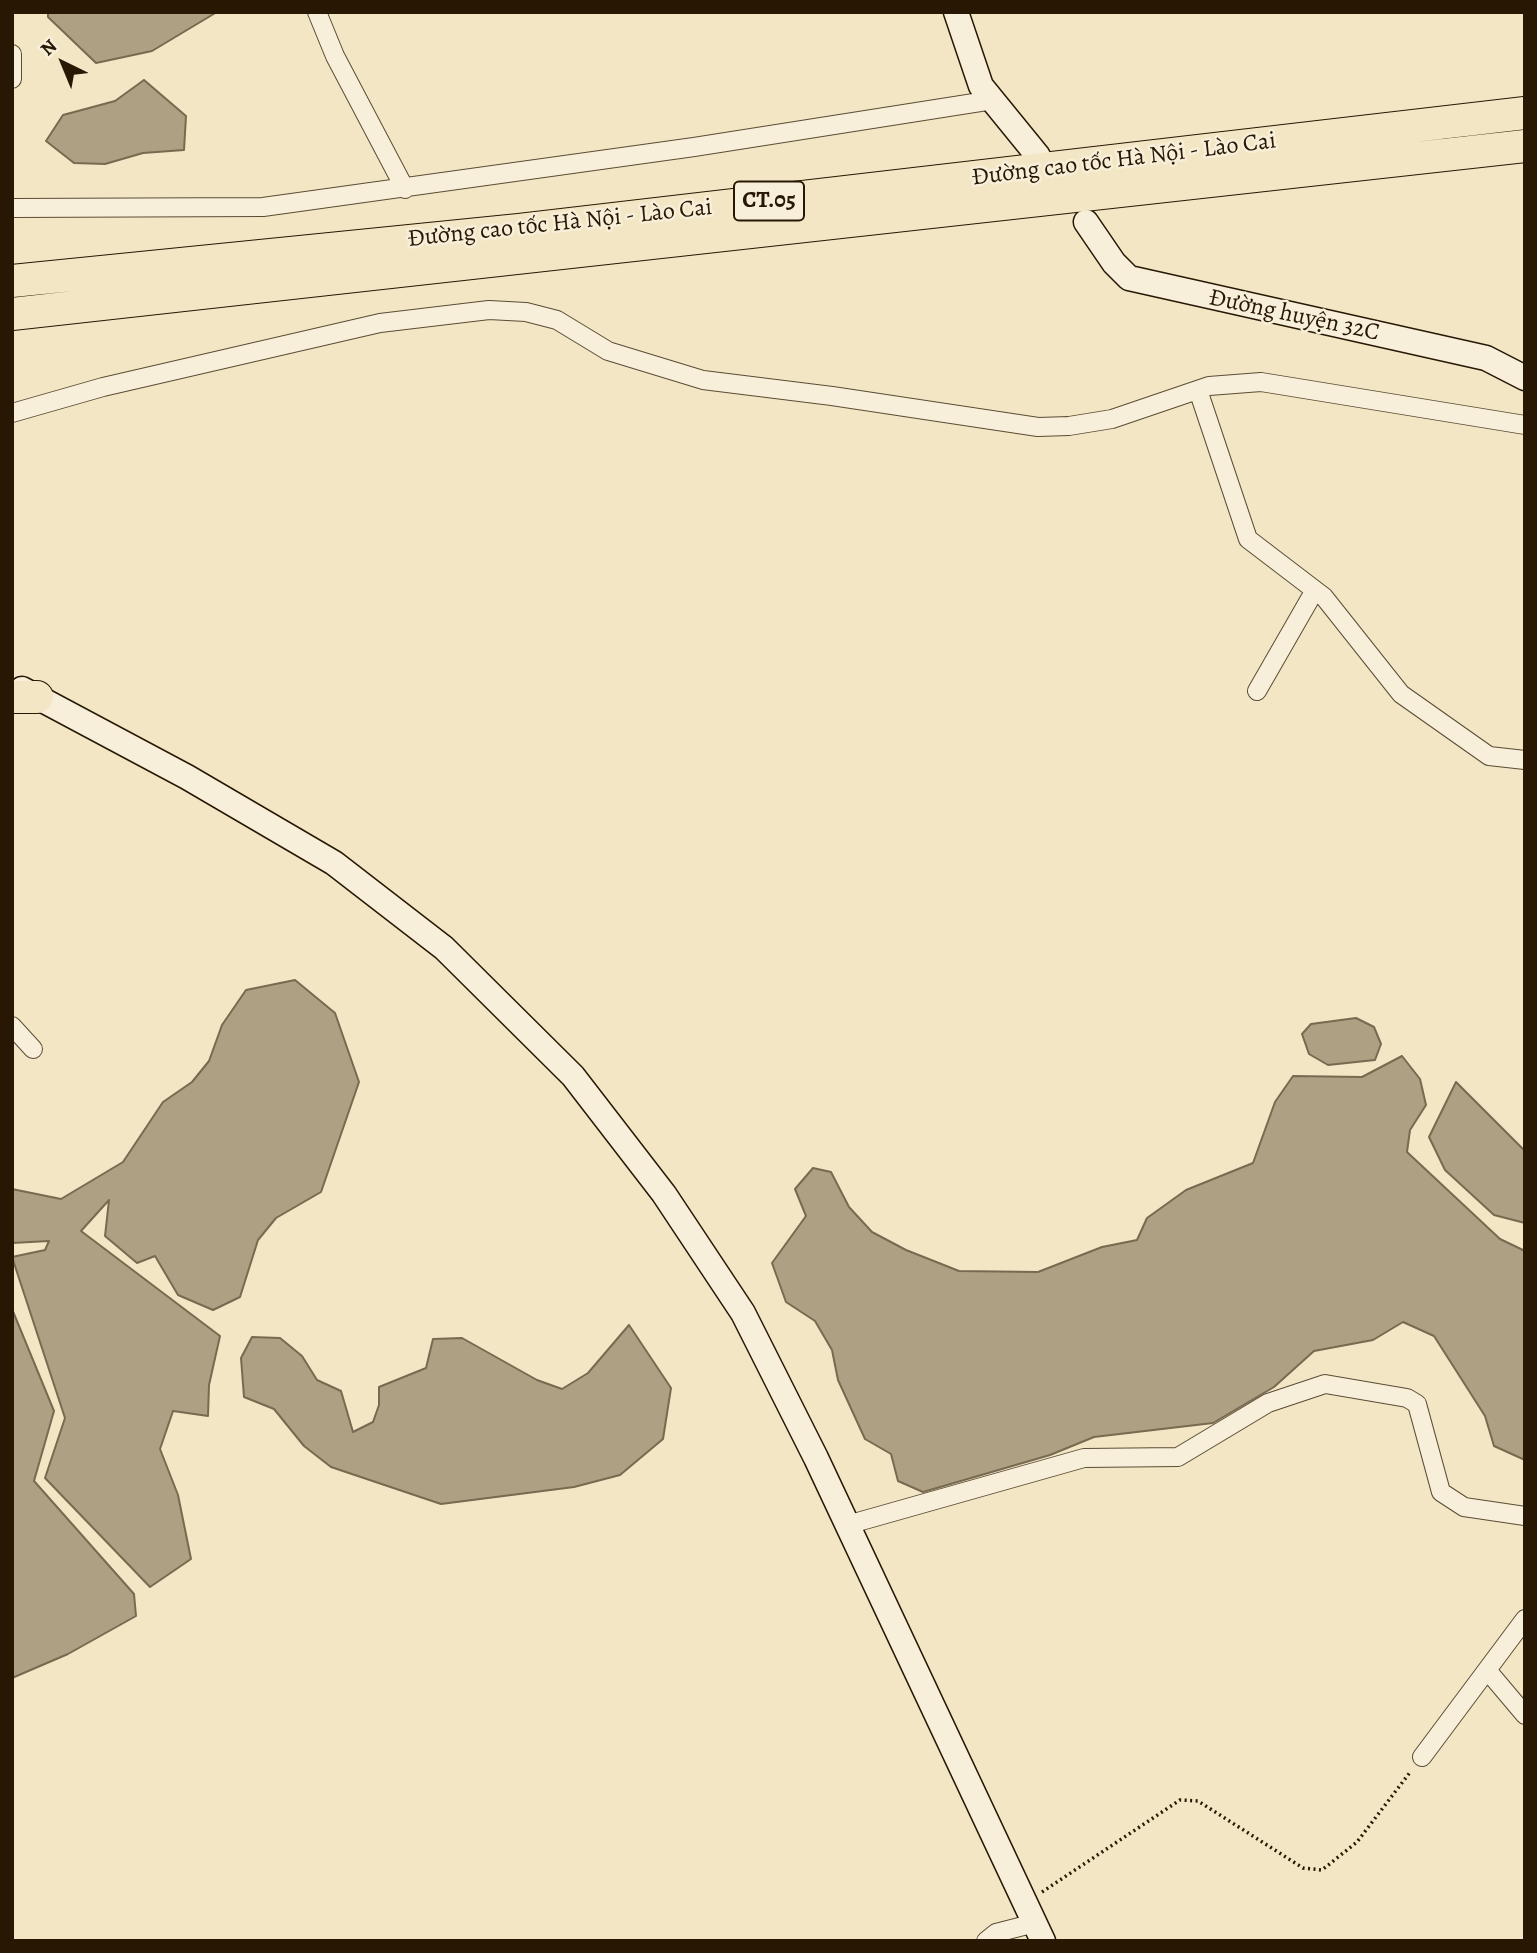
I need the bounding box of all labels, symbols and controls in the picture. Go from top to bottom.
north arrow [28,28,98,98]
text: N [35,33,63,62]
street label: Đường cao tốc Hà Nội - Lào Cai [970,127,1278,193]
road number: CT.05 [734,182,804,220]
street label: Đường cao tốc Hà Nội - Lào Cai [406,194,714,254]
street label: Đường huyện 32C [1206,284,1382,348]

